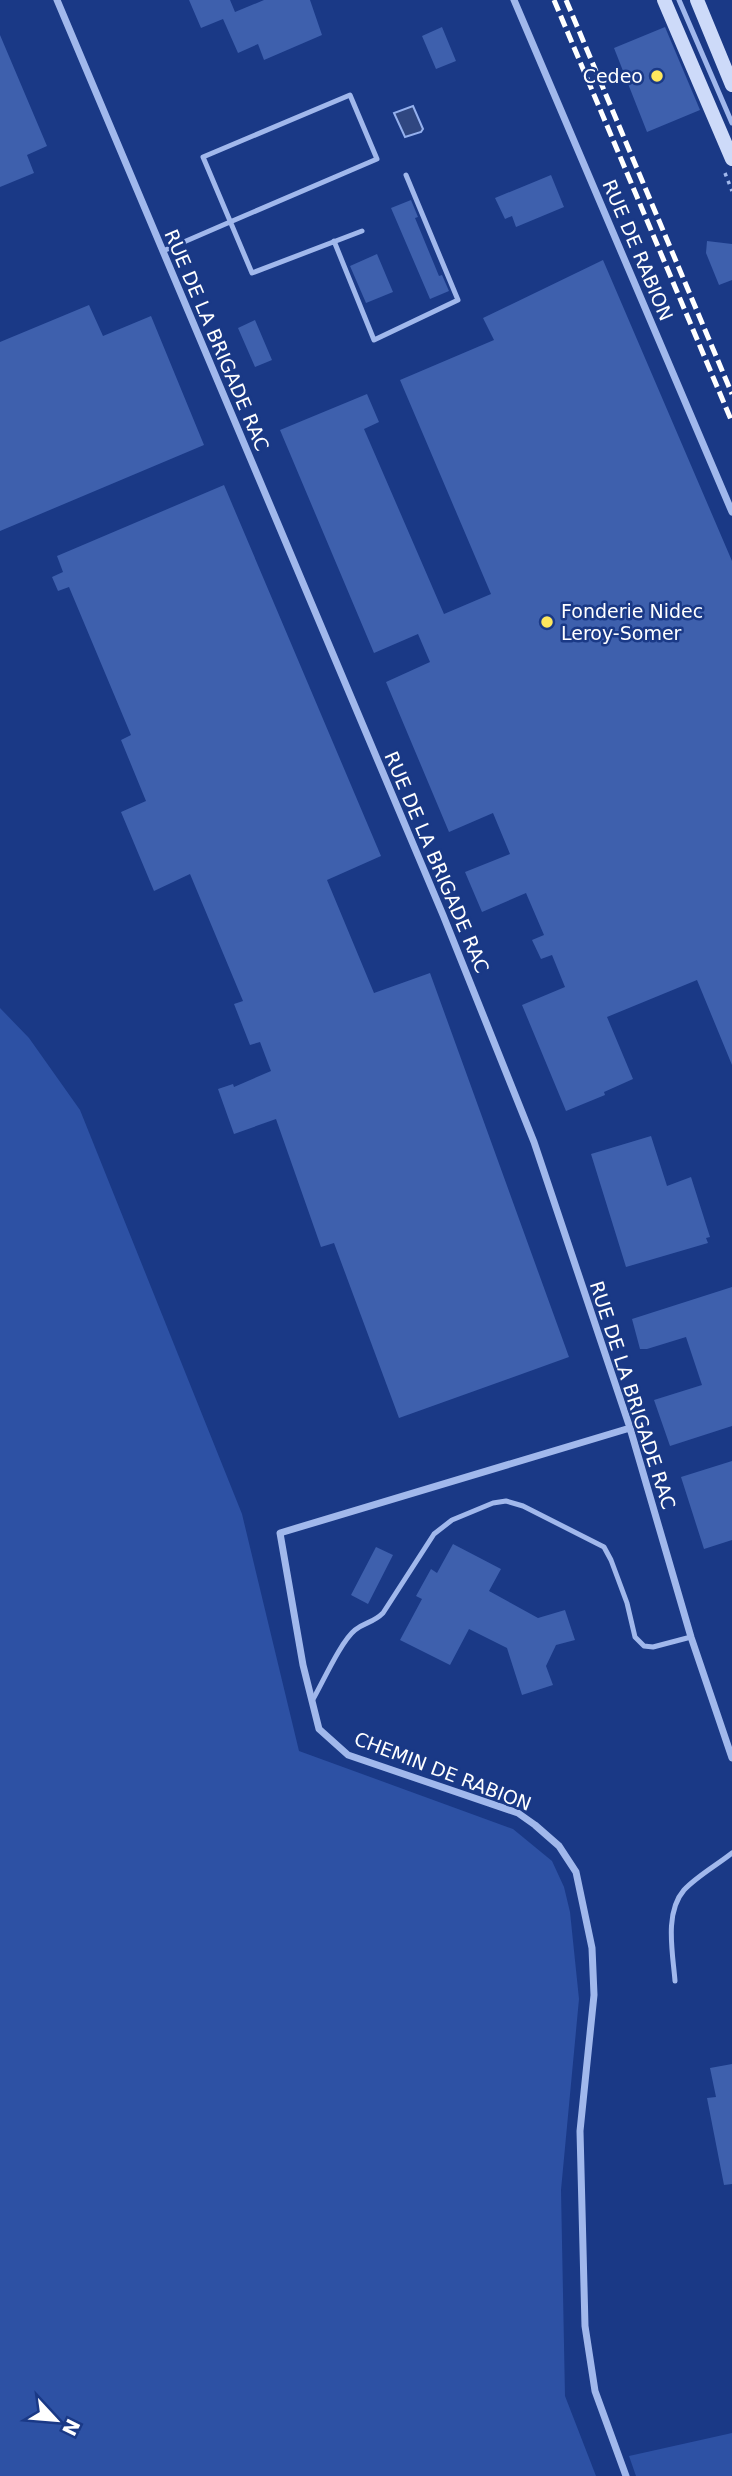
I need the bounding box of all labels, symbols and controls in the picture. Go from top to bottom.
place label: Cedeo [583,65,643,87]
marker: Cedeo [649,68,665,84]
street label: RUE DE RABION [598,176,678,324]
street label: RUE DE LA BRIGADE RAC [160,226,274,454]
place label: Fonderie Nidec Leroy-Somer [561,600,703,644]
marker: Fonderie Nidec Leroy-Somer [539,614,555,630]
street label: RUE DE LA BRIGADE RAC [380,748,494,976]
street label: RUE DE LA BRIGADE RAC [586,1278,680,1512]
street label: CHEMIN DE RABION [351,1727,535,1815]
north arrow [21,2385,91,2455]
text: N [58,2415,85,2439]

